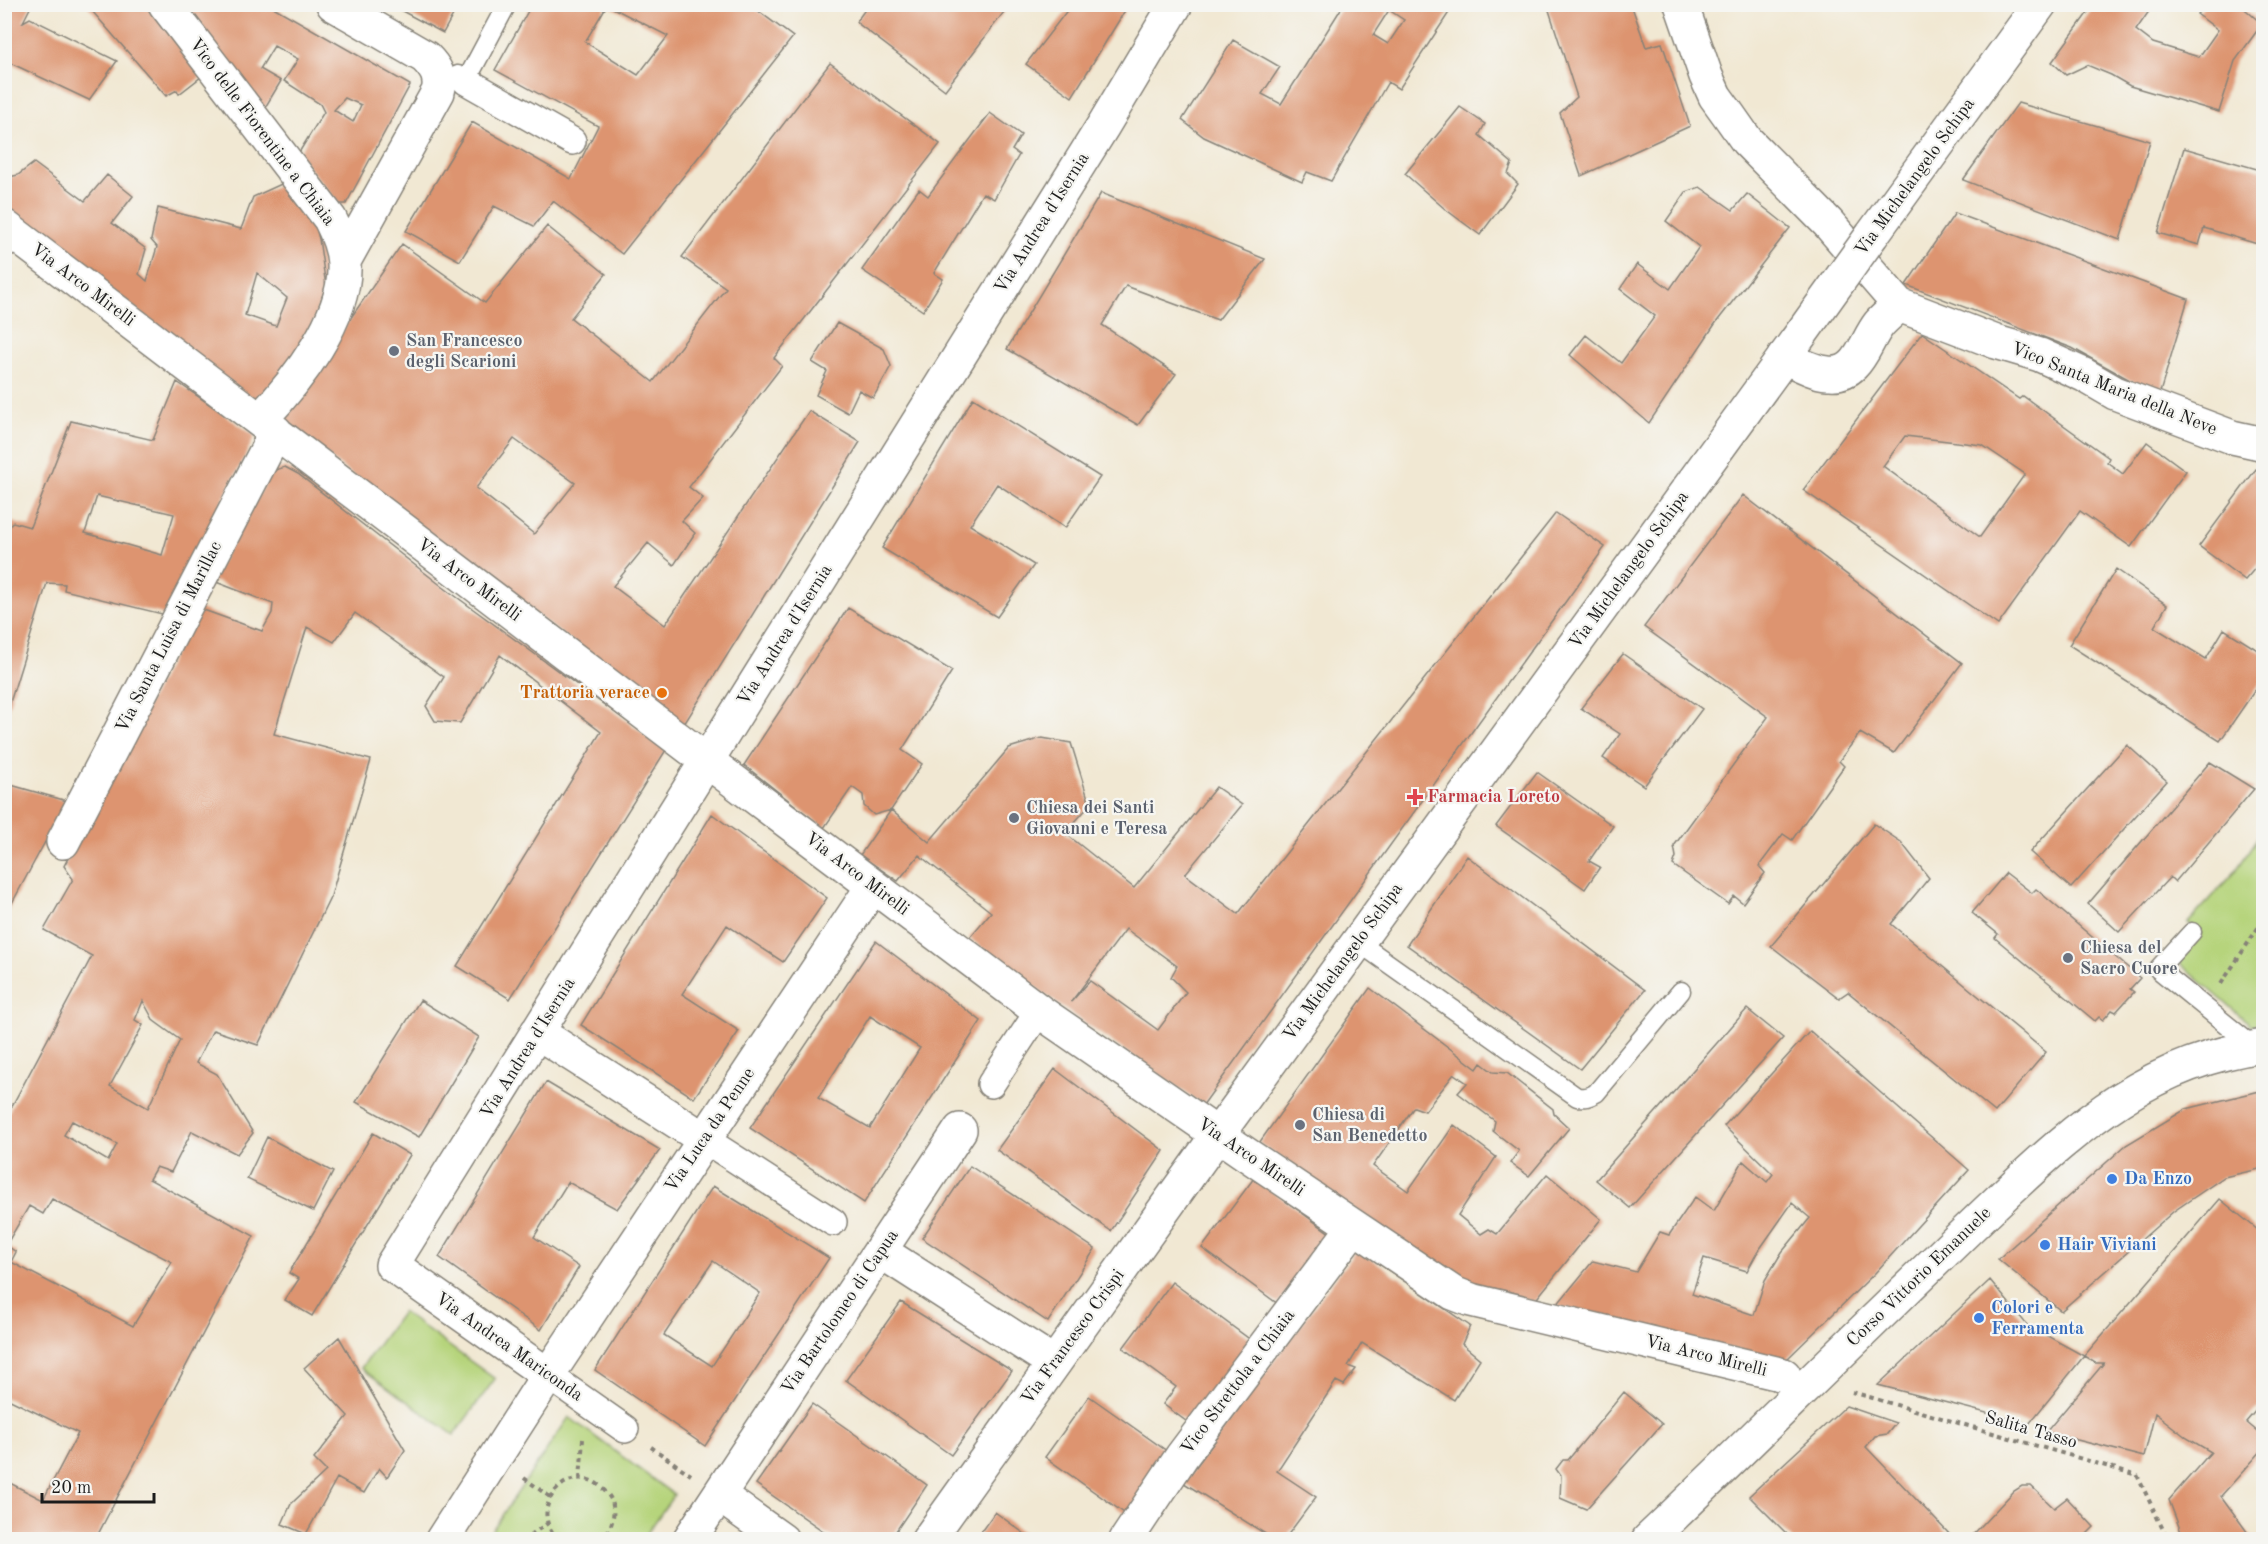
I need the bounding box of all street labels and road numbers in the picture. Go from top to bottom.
street label: Vico delle Fiorentine a Chiaia [186,35,338,229]
street label: Via Michelangelo Schipa [1852,95,1978,259]
street label: Via Andrea d'Isernia [991,149,1093,297]
street label: Via Arco Mirelli [28,240,138,330]
street label: Vico Santa Maria della Neve [2008,339,2220,439]
street label: Via Michelangelo Schipa [1566,488,1692,652]
street label: Via Arco Mirelli [414,535,524,625]
street label: Via Santa Luisa di Marillac [113,538,225,736]
street label: Via Andrea d'Isernia [734,561,836,709]
street label: Via Arco Mirelli [802,829,912,919]
street label: Via Michelangelo Schipa [1280,880,1406,1044]
street label: Via Andrea d'Isernia [477,974,579,1122]
street label: Via Luca da Penne [662,1064,758,1196]
street label: Via Arco Mirelli [1194,1115,1308,1199]
street label: Corso Vittorio Emanuele [1844,1204,1994,1350]
street label: Via Bartolomeo di Capua [778,1226,902,1398]
street label: Via Francesco Crispi [1018,1266,1128,1408]
street label: Via Andrea Mariconda [432,1289,586,1405]
street label: Vico Strettola a Chiaia [1178,1306,1298,1458]
street label: Via Arco Mirelli [1643,1332,1769,1380]
street label: Salita Tasso [1983,1408,2079,1452]

